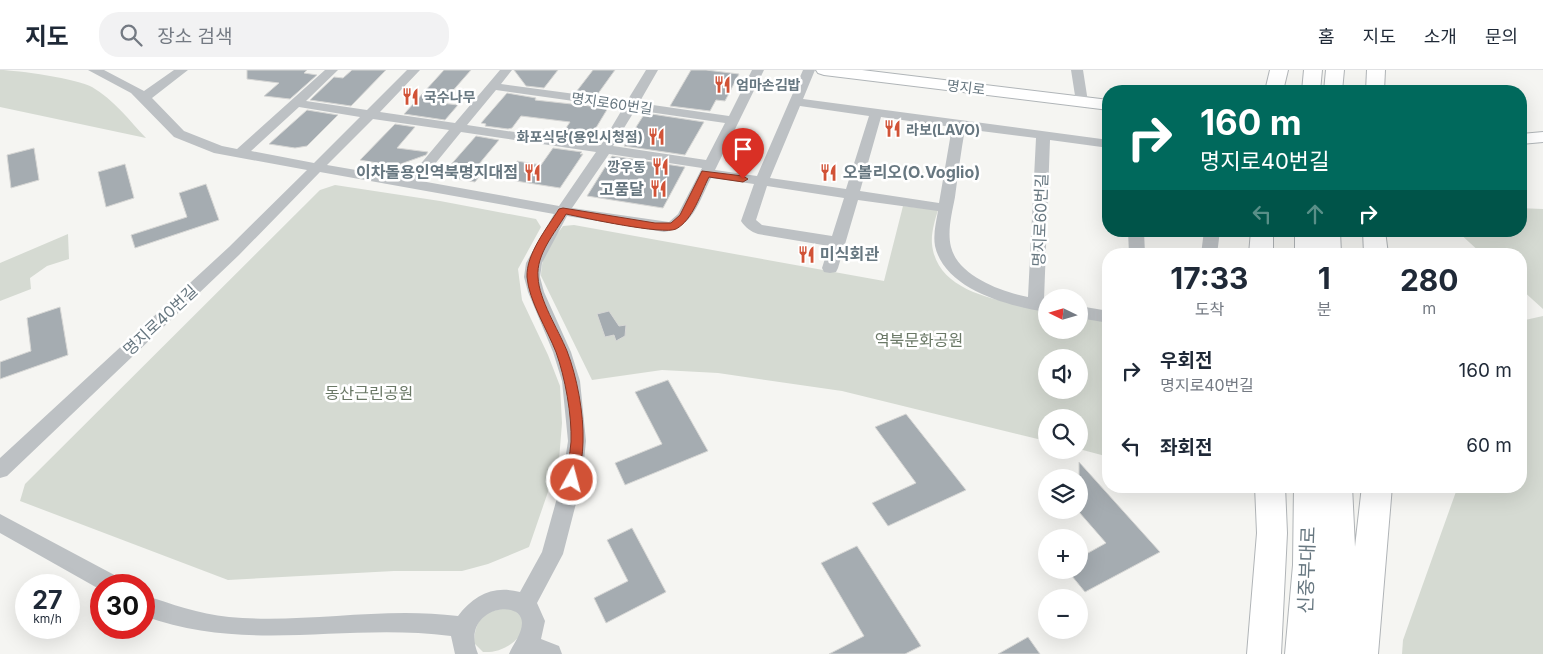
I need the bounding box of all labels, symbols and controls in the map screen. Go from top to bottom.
search box [99,12,449,57]
icon: search [117,21,145,49]
text: 지도 [25,22,69,51]
text: 장소 검색 [157,25,232,48]
text: 홈 [1318,26,1335,47]
text: 지도 [1363,26,1396,47]
text: 소개 [1424,26,1457,47]
text: 문의 [1485,26,1518,47]
restaurant icon: 엄마손김밥 [712,74,732,94]
place label: 엄마손김밥 [736,76,801,93]
street label: 명지로 [946,76,986,98]
restaurant icon: 국수나무 [400,86,420,106]
place label: 국수나무 [424,88,476,105]
street label: 명지로60번길 [570,89,654,117]
text: 160 m [1200,101,1302,143]
icon: right [1117,105,1182,170]
restaurant icon: 라보(LAVO) [882,119,902,139]
place label: 라보(LAVO) [906,121,980,138]
restaurant icon: 화포식당(용인시청점) [647,126,667,146]
place label: 화포식당(용인시청점) [517,128,643,145]
pin [722,128,764,179]
icon: arrive [729,135,757,163]
text: 명지로40번길 [1200,148,1329,174]
restaurant icon: 깡우동 [650,156,670,176]
place label: 깡우동 [607,158,646,175]
place label: 이차돌용인역북명지대점 [356,162,518,182]
restaurant icon: 이차돌용인역북명지대점 [522,162,542,182]
restaurant icon: 오볼리오(O.Voglio) [819,162,839,182]
place label: 오볼리오(O.Voglio) [843,162,980,182]
street label: 명지로60번길 [1028,173,1052,267]
place label: 고품달 [600,179,644,199]
restaurant icon: 고품달 [648,179,668,199]
icon: left [1248,200,1276,228]
icon: ahead [1301,200,1329,228]
icon: right [1354,200,1382,228]
restaurant icon: 미식회관 [796,244,816,264]
place label: 미식회관 [820,244,879,264]
text: 17:33 [1170,260,1248,296]
text: 1 [1318,260,1331,296]
text: 280 [1400,262,1459,298]
street label: 명지로40번길 [119,281,201,359]
north arrow [1038,289,1088,339]
map controls [1038,289,1088,639]
text: m [1422,298,1436,318]
text: 도착 [1195,299,1224,319]
text: 분 [1317,299,1332,319]
park label: 역북문화공원 [875,330,963,350]
button: sound [1038,349,1088,399]
text: 우회전 [1160,349,1212,372]
icon: right [1117,357,1145,385]
text: 160 m [1459,359,1512,382]
text: 명지로40번길 [1160,375,1254,395]
park label: 동산근린공원 [325,383,413,403]
button: search [1038,409,1088,459]
icon: left [1117,432,1145,460]
text: 60 m [1466,434,1512,457]
text: 좌회전 [1160,436,1212,459]
position arrow [545,453,597,505]
button: layers [1038,469,1088,519]
street label: 신중부대로 [1294,526,1320,614]
button: + [1038,529,1088,579]
speed limit sign: 30 [90,574,155,639]
text: 27 [32,585,63,615]
button: − [1038,589,1088,639]
text: km/h [33,611,62,626]

